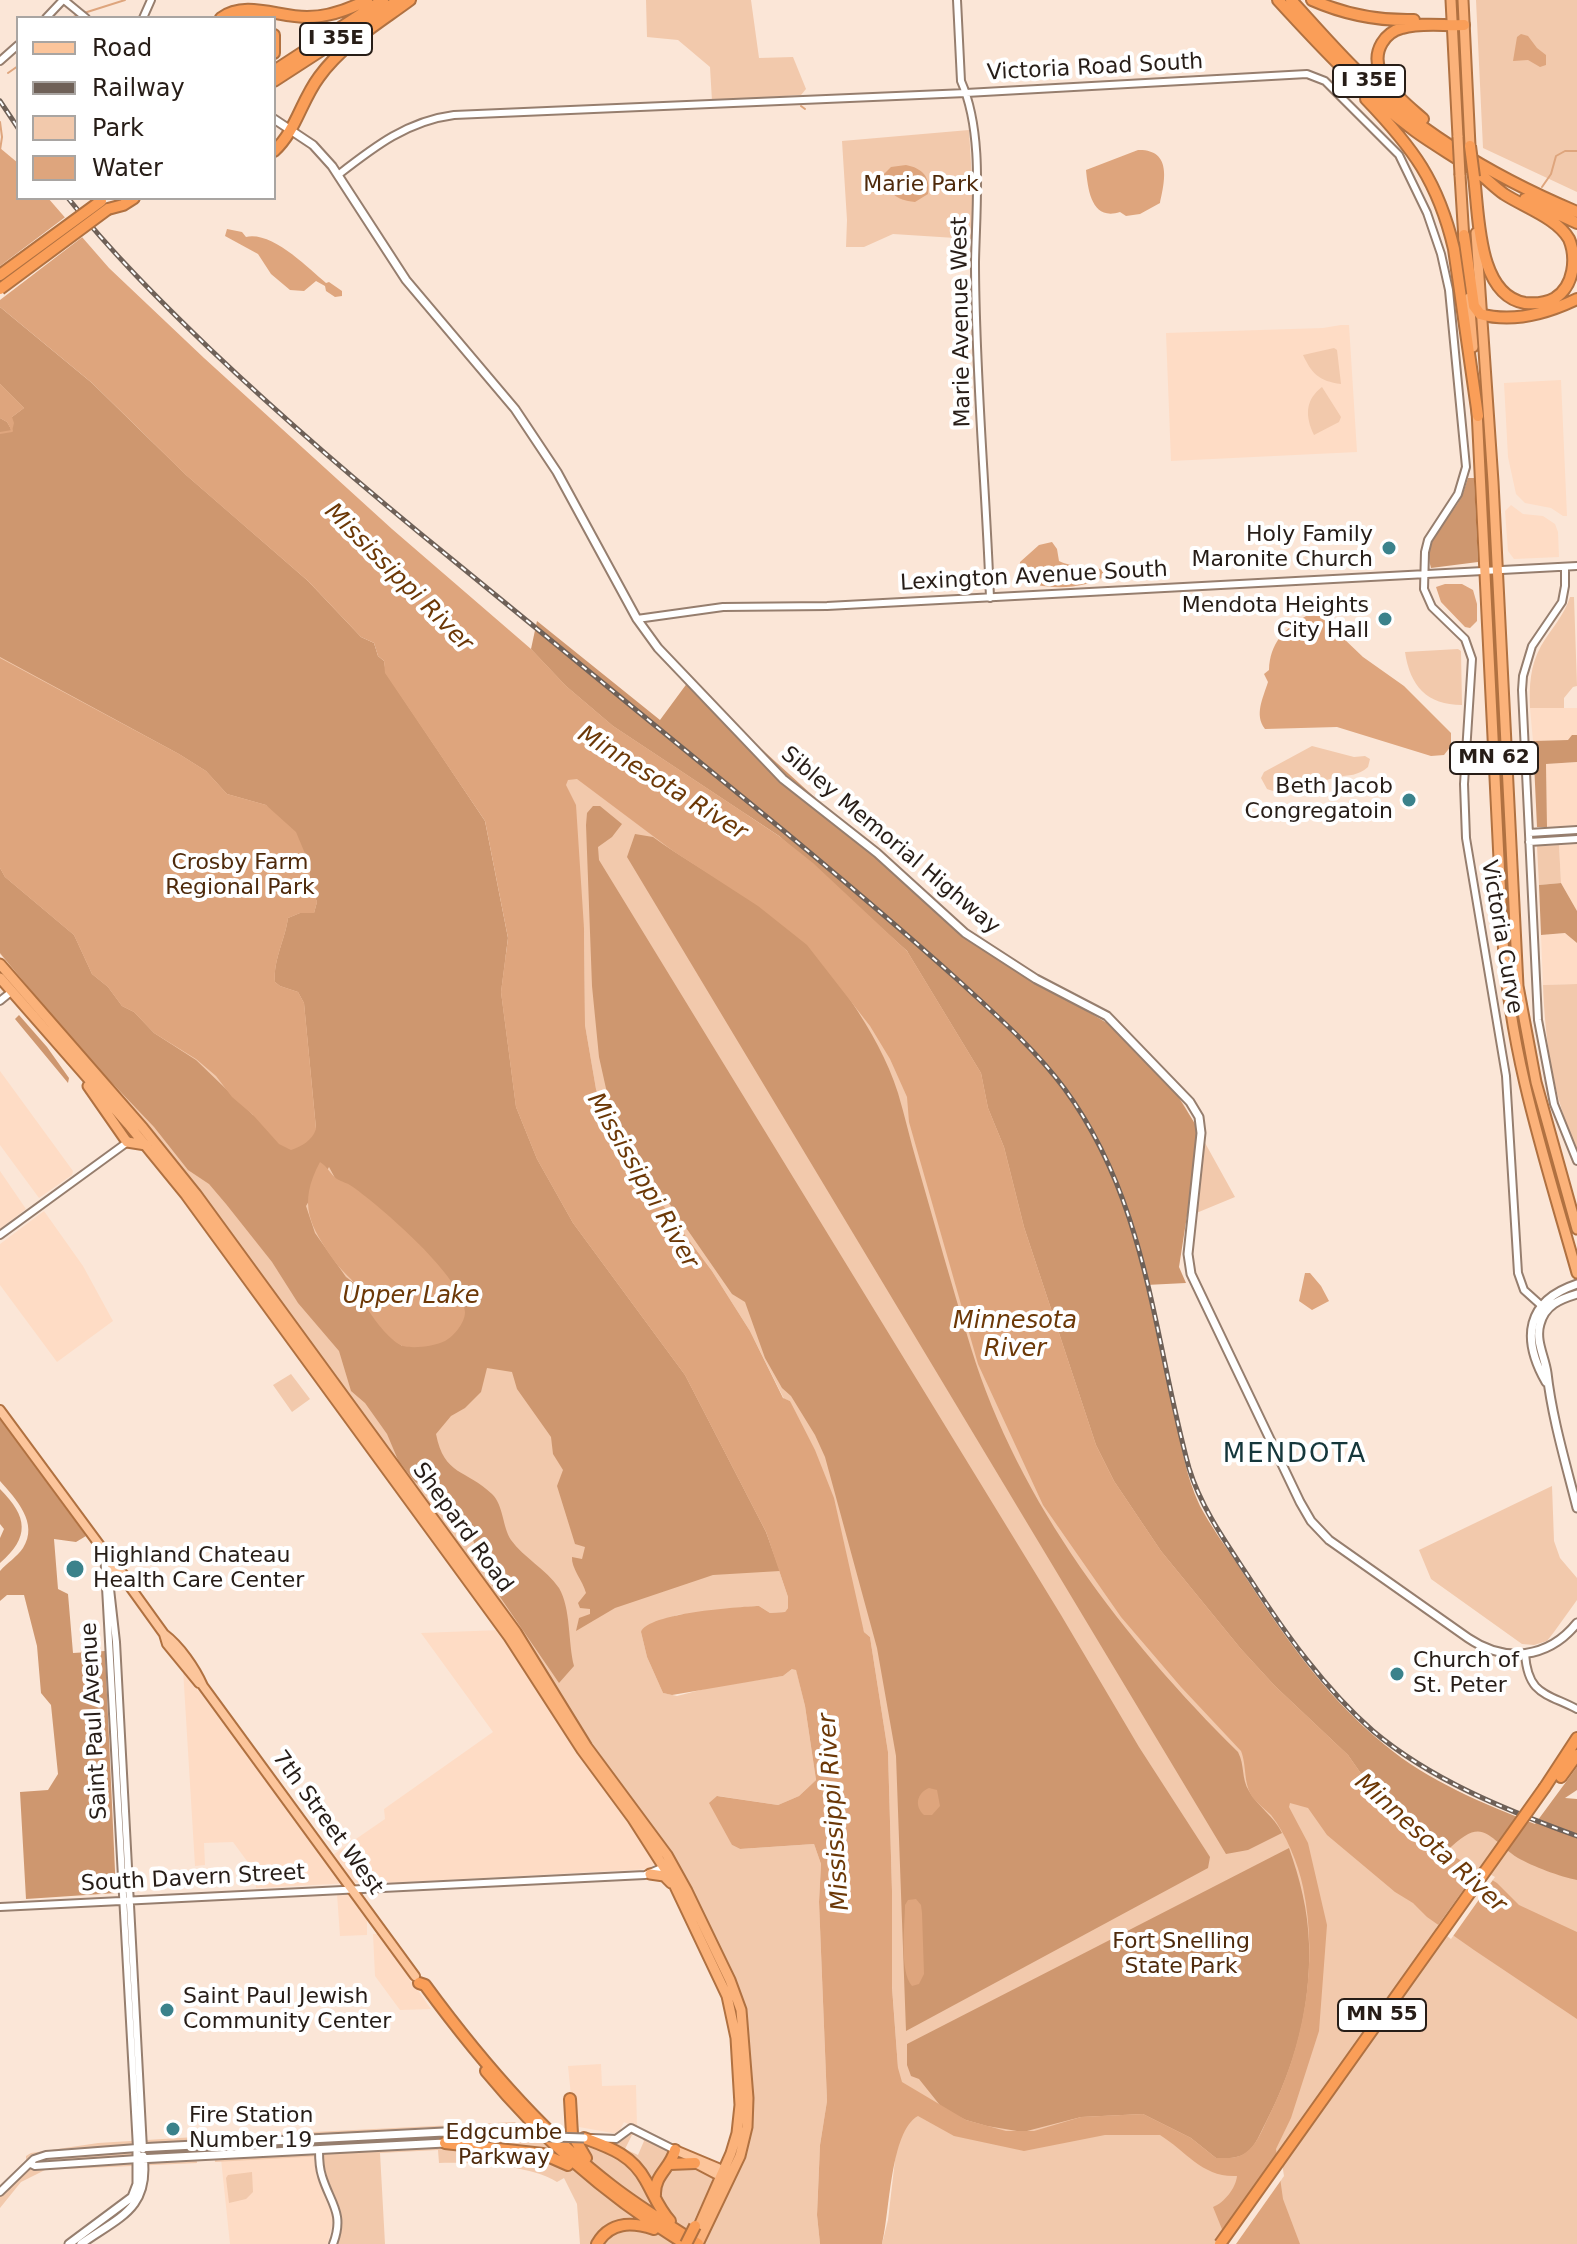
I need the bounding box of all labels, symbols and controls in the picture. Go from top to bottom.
legend [16,16,276,200]
road number: I 35E [300,23,372,55]
text: Road [92,34,152,62]
street label: Victoria Road South [986,49,1204,87]
road number: I 35E [1333,65,1405,97]
text: Railway [92,74,185,102]
text: Park [92,114,144,142]
text: Water [92,154,163,182]
park label: Marie Park [863,172,979,198]
street label: Marie Avenue West [947,216,977,428]
water label: Mississippi River [318,498,478,658]
place label: Holy Family Maronite Church [1191,522,1373,574]
marker: Holy Family Maronite Church [1380,539,1398,557]
street label: Lexington Avenue South [900,557,1168,597]
place label: Mendota Heights City Hall [1182,593,1369,644]
marker: Mendota Heights City Hall [1376,610,1394,628]
water label: Minnesota River [572,720,752,848]
street label: Sibley Memorial Highway [775,742,1005,940]
road number: MN 62 [1450,742,1538,774]
place label: Beth Jacob Congregatoin [1245,774,1393,826]
marker: Beth Jacob Congregatoin [1400,791,1418,809]
park label: Crosby Farm Regional Park [165,850,315,902]
street label: Victoria Curve [1475,858,1527,1016]
water label: Mississippi River [580,1088,704,1274]
water label: Upper Lake [342,1283,480,1311]
water label: Minnesota River [953,1308,1077,1364]
district label: MENDOTA [1223,1439,1367,1471]
street label: Shepard Road [406,1458,518,1598]
place label: Highland Chateau Health Care Center [93,1543,304,1594]
marker: Highland Chateau Health Care Center [64,1558,86,1580]
street label: Saint Paul Avenue [77,1622,113,1820]
place label: Church of St. Peter [1413,1648,1519,1700]
marker: Church of St. Peter [1388,1665,1406,1683]
water label: Mississippi River [814,1712,856,1912]
street label: 7th Street West [266,1746,388,1900]
water label: Minnesota River [1348,1769,1512,1919]
street label: South Davern Street [80,1860,306,1898]
park label: Fort Snelling State Park [1112,1929,1250,1980]
place label: Saint Paul Jewish Community Center [183,1984,391,2036]
road number: MN 55 [1338,1999,1426,2031]
marker: Saint Paul Jewish Community Center [158,2001,176,2019]
place label: Fire Station Number 19 [189,2103,313,2154]
marker: Fire Station Number 19 [164,2120,182,2138]
park label: Edgcumbe Parkway [446,2120,562,2172]

